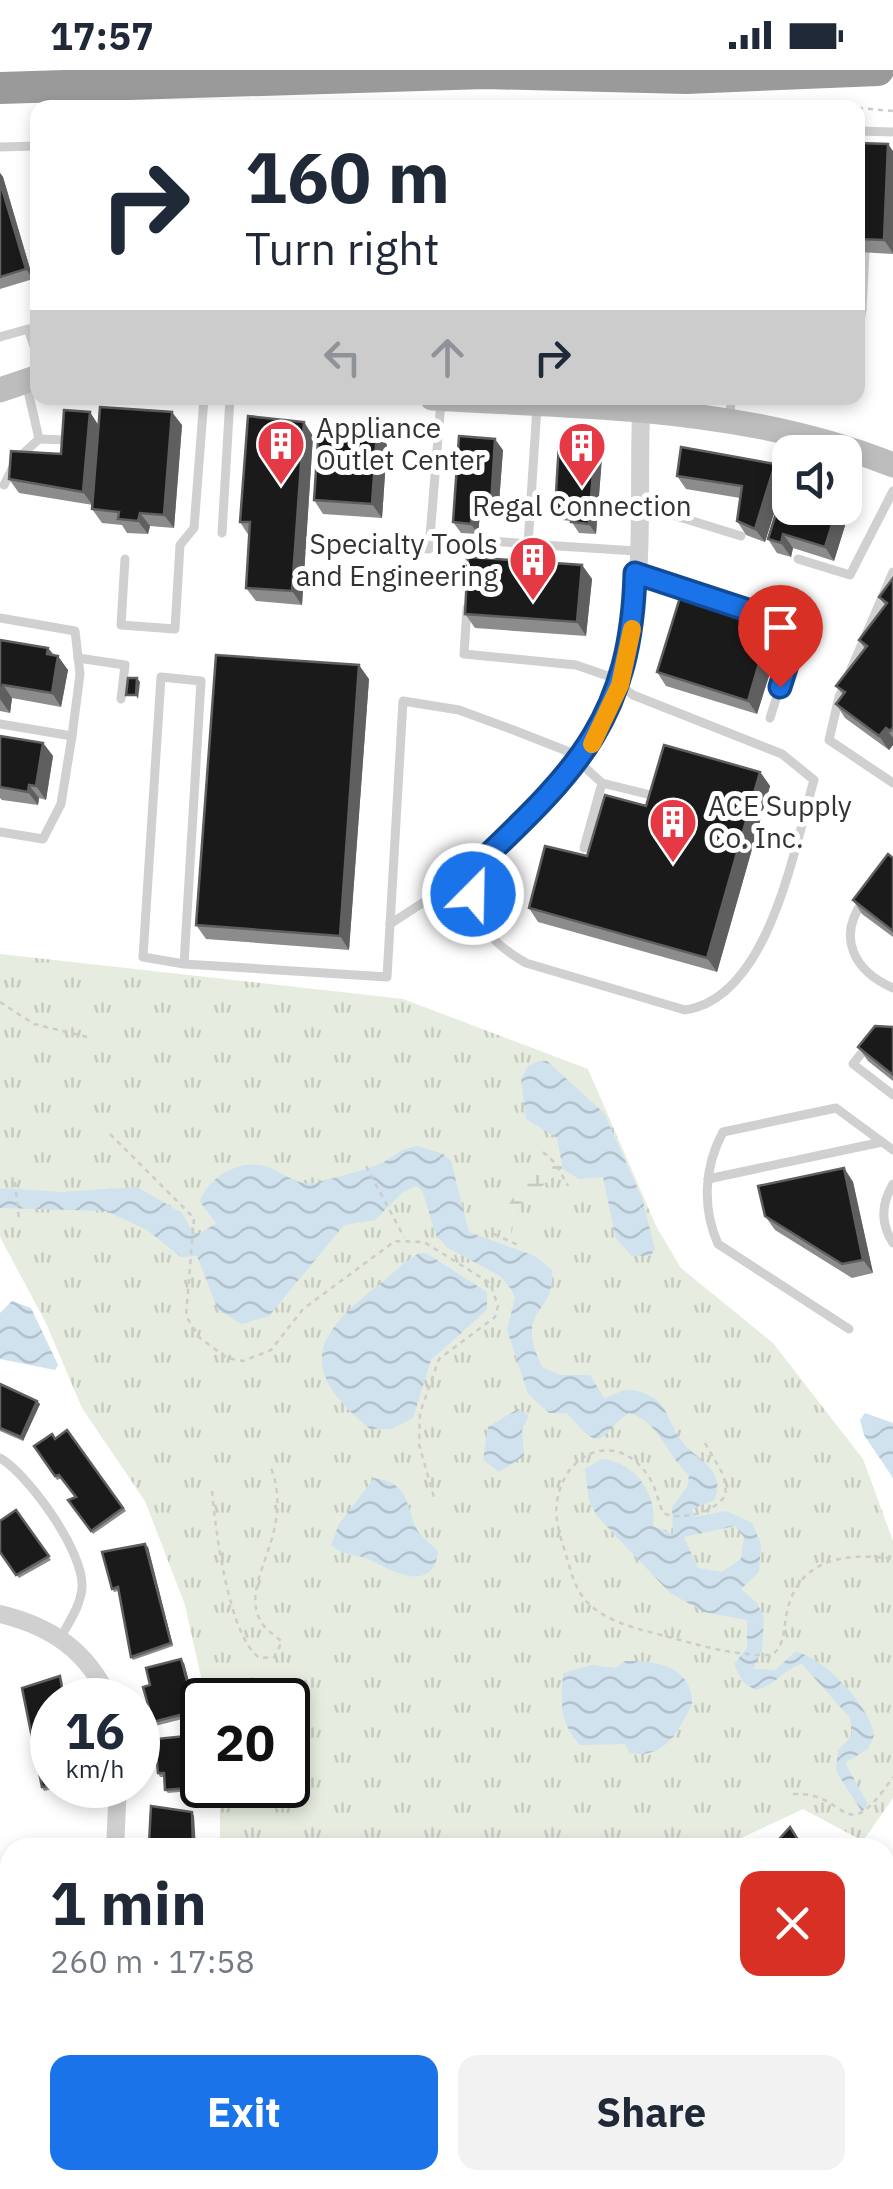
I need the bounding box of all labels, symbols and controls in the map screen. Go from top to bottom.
text: 17:57 [50,11,154,60]
text: 160 m [245,131,450,222]
icon: right [80,140,210,270]
text: Turn right [245,219,440,277]
icon: left [315,330,370,385]
icon: ahead [420,330,475,385]
icon: right [525,330,580,385]
place label: Appliance Outlet Center [316,409,485,478]
building icon: Appliance Outlet Center [255,418,307,486]
building icon: Regal Connection [556,420,608,488]
map controls [772,435,862,525]
button: sound [772,435,862,525]
place label: Regal Connection [472,487,692,524]
place label: Specialty Tools and Engineering [296,525,498,594]
building icon: Specialty Tools and Engineering [507,534,559,602]
pin [738,585,823,688]
icon: arrive [753,600,808,655]
place label: ACE Supply Co. Inc. [708,787,852,856]
building icon: ACE Supply Co. Inc. [647,796,699,864]
position arrow [421,842,525,946]
speed limit sign: 20 [180,1678,310,1808]
text: 16 [65,1698,125,1763]
text: km/h [66,1752,124,1785]
text: 1 min [50,1863,207,1942]
button: close [740,1871,845,1976]
text: 260 m · 17:58 [50,1940,255,1982]
button: Exit [50,2055,438,2170]
button: Share [458,2055,845,2170]

